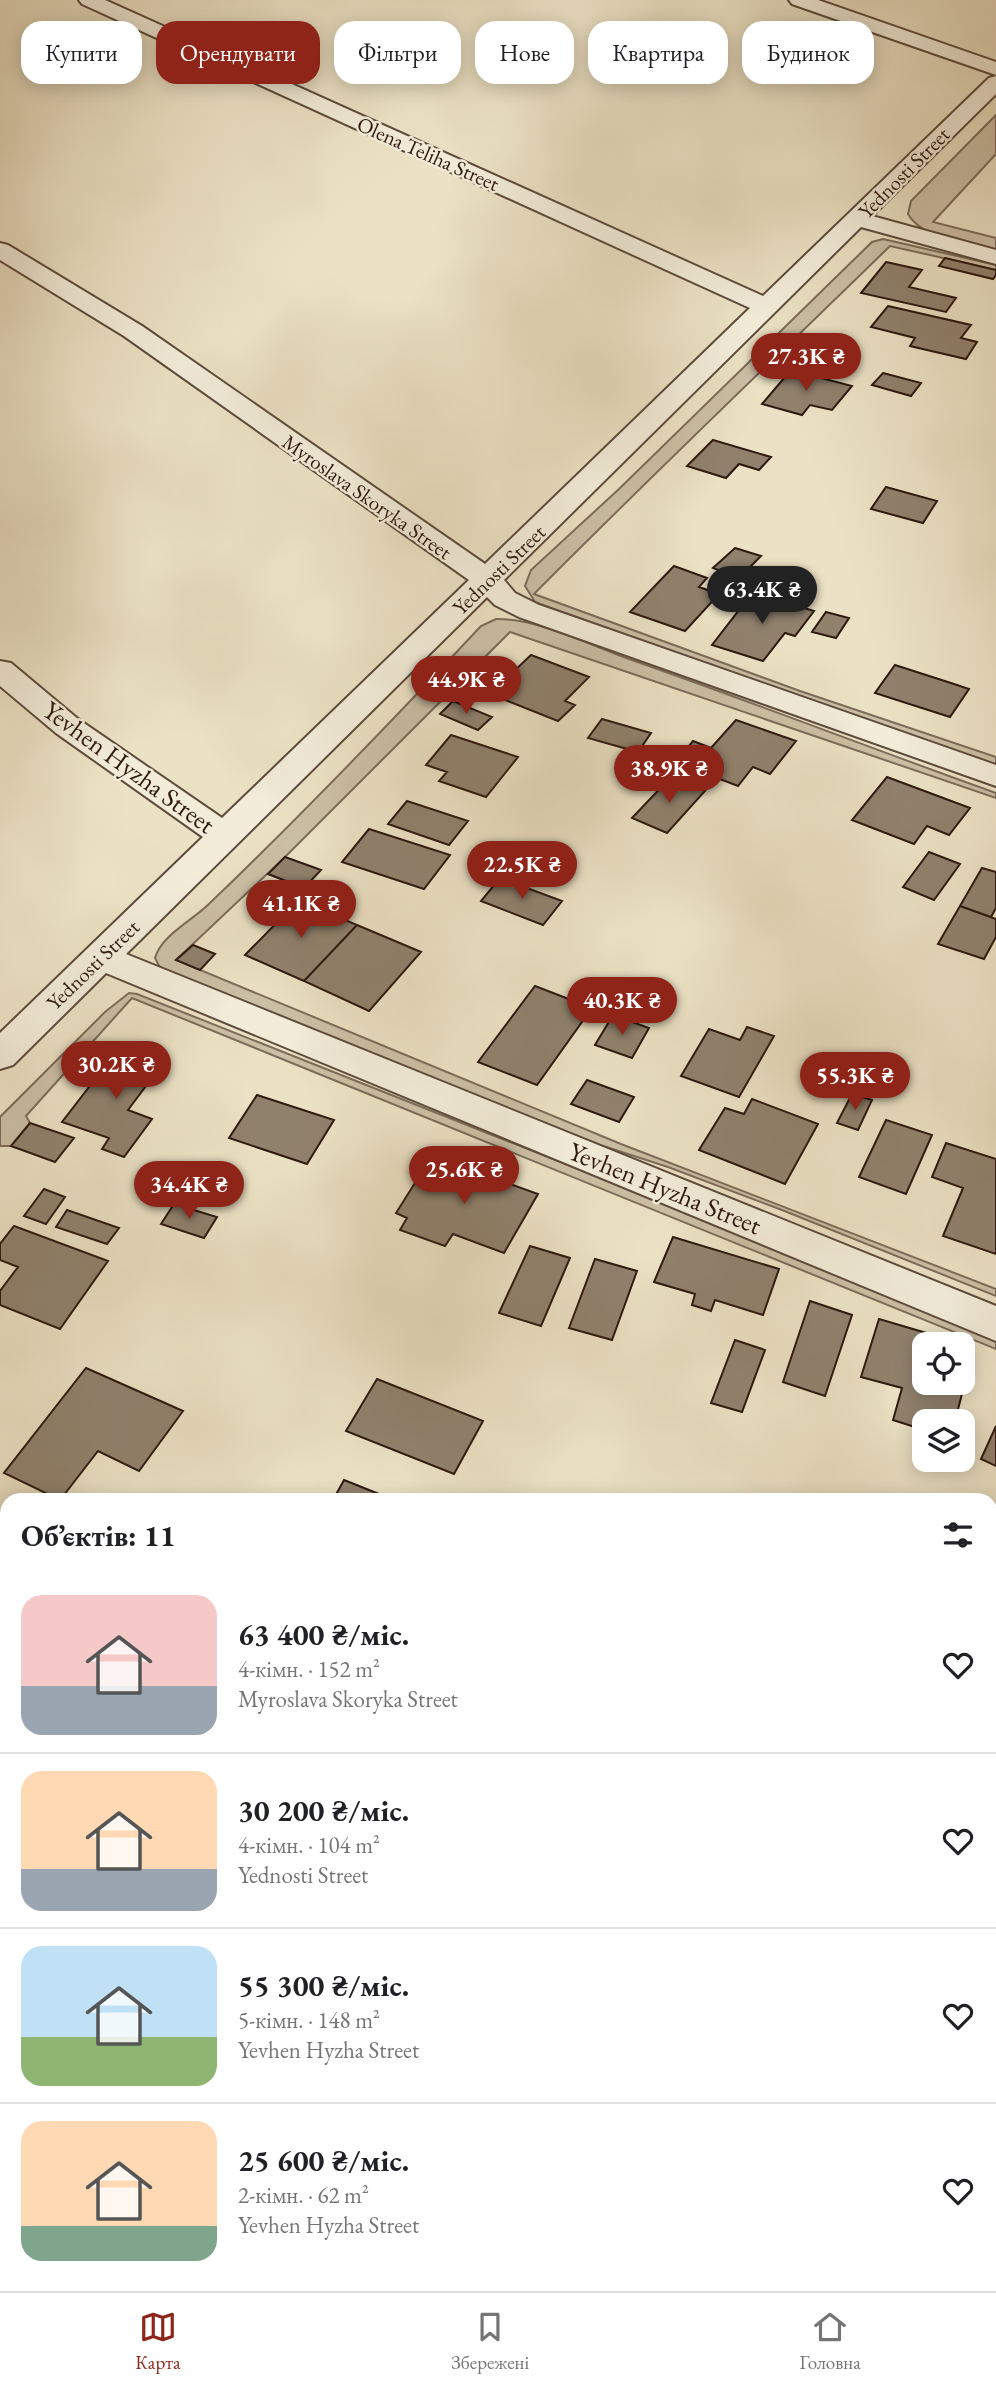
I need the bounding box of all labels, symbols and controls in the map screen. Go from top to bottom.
chip: Купити [21,21,142,84]
chip: Орендувати [156,21,320,84]
chip: Фільтри [334,21,461,84]
chip: Нове [475,21,574,84]
chip: Квартира [588,21,728,84]
chip: Будинок [742,21,874,84]
street label: Olena Teliha Street [353,110,504,197]
street label: Yednosti Street [852,121,956,224]
pin: 27.3K ₴ [741,334,871,393]
text: 27.3K ₴ [767,341,845,371]
street label: Myroslava Skoryka Street [277,428,458,565]
street label: Yednosti Street [446,518,551,621]
pin: 63.4K ₴ [697,566,827,626]
text: 63.4K ₴ [723,574,801,604]
pin: 44.9K ₴ [401,656,531,716]
text: 44.9K ₴ [427,664,505,694]
street label: Yevhen Hyzha Street [36,693,222,841]
pin: 38.9K ₴ [604,746,734,805]
text: 38.9K ₴ [630,753,708,783]
pin: 22.5K ₴ [457,842,587,901]
text: 22.5K ₴ [483,849,561,879]
pin: 41.1K ₴ [236,880,366,940]
text: 41.1K ₴ [262,888,340,918]
street label: Yednosti Street [40,913,145,1016]
pin: 40.3K ₴ [557,978,687,1037]
text: 40.3K ₴ [583,985,661,1015]
pin: 30.2K ₴ [51,1042,181,1101]
text: 30.2K ₴ [77,1049,155,1079]
pin: 55.3K ₴ [790,1052,920,1112]
text: 55.3K ₴ [816,1060,894,1090]
street label: Yevhen Hyzha Street [564,1134,766,1242]
pin: 25.6K ₴ [399,1146,529,1206]
text: 25.6K ₴ [425,1154,503,1184]
pin: 34.4K ₴ [124,1162,254,1221]
text: 34.4K ₴ [150,1169,228,1199]
map controls [912,1332,975,1472]
button: locate [912,1332,975,1395]
button: layers [912,1409,975,1472]
text: Об’єктів: 11 [21,1516,176,1555]
icon: filters [939,1516,977,1554]
text: 63 400 ₴/міс. [238,1615,409,1654]
icon: home [77,1623,161,1707]
icon: heart [939,1646,977,1684]
text: 4-кімн. · 152 m² [238,1654,380,1684]
text: Myroslava Skoryka Street [238,1684,458,1714]
text: 30 200 ₴/міс. [238,1791,409,1830]
icon: home [77,1799,161,1883]
icon: heart [939,1822,977,1860]
text: 4-кімн. · 104 m² [238,1830,380,1860]
text: Yednosti Street [238,1860,368,1890]
text: 55 300 ₴/міс. [238,1966,409,2005]
icon: home [77,1974,161,2058]
icon: heart [939,1997,977,2035]
text: 5-кімн. · 148 m² [238,2005,380,2035]
text: Yevhen Hyzha Street [238,2035,419,2065]
text: 25 600 ₴/міс. [238,2141,409,2180]
icon: home [77,2149,161,2233]
icon: heart [939,2172,977,2210]
text: 2-кімн. · 62 m² [238,2180,369,2210]
text: Yevhen Hyzha Street [238,2210,419,2240]
tab: Карта [135,2308,181,2375]
tab: Збережені [451,2308,529,2375]
tab: Головна [800,2308,861,2375]

